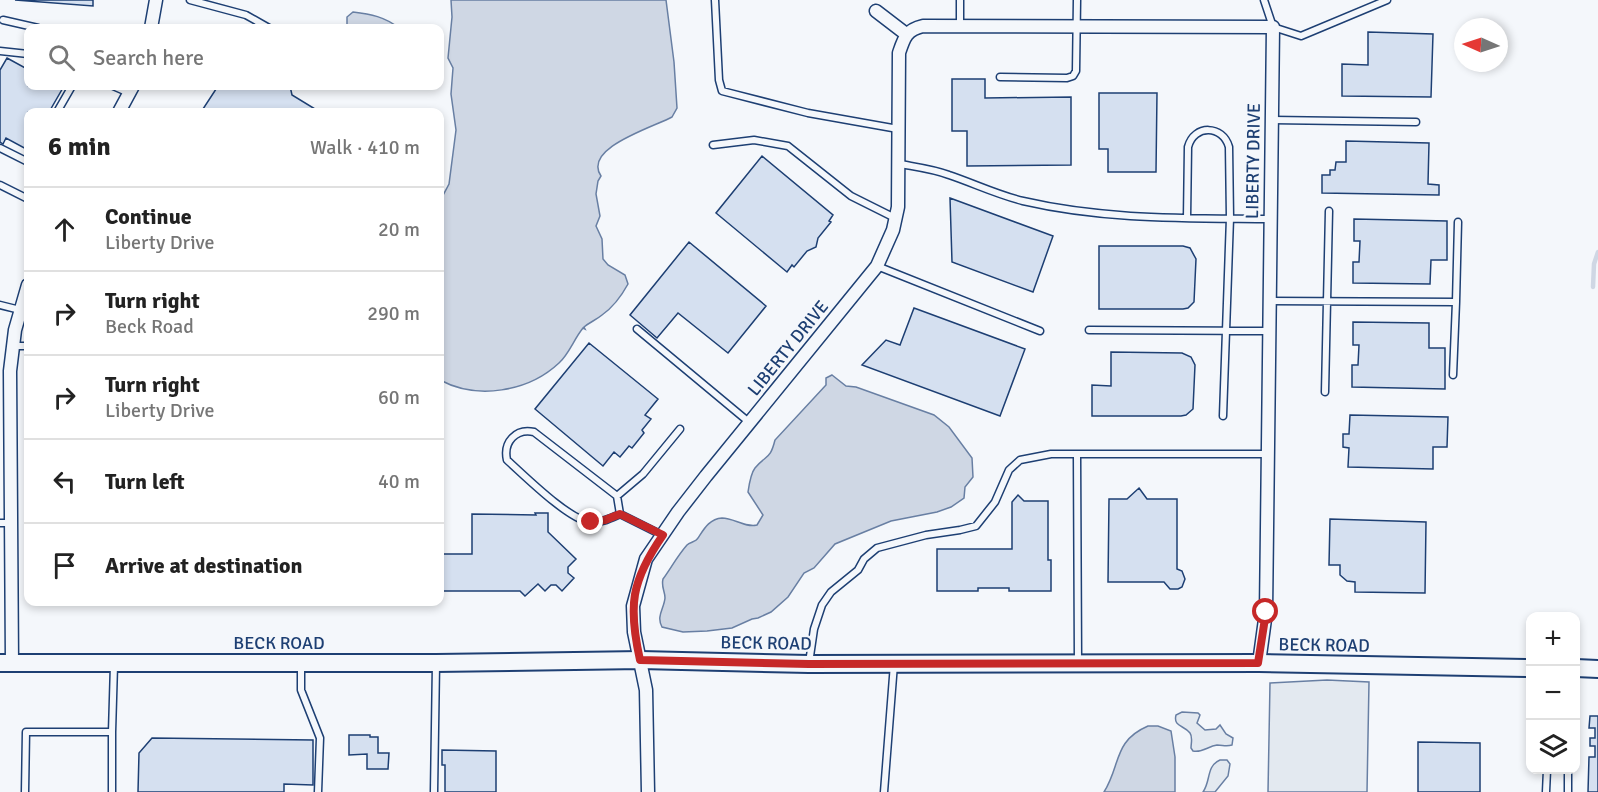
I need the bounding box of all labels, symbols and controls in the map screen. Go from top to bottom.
north arrow [1454,18,1508,72]
search box [24,24,444,90]
icon: search [45,41,78,74]
text: Search here [93,44,204,71]
street label: LIBERTY DRIVE [1241,103,1265,219]
text: 6 min [48,131,111,163]
text: Walk · 410 m [310,135,420,160]
text: Continue [105,203,192,230]
icon: ahead [48,213,81,246]
text: 20 m [378,217,420,242]
text: Liberty Drive [105,230,214,255]
text: Turn right [105,287,200,314]
street label: LIBERTY DRIVE [743,296,833,400]
icon: right [48,297,81,330]
text: 290 m [367,301,420,326]
text: Beck Road [105,314,194,339]
text: Turn right [105,371,200,398]
icon: right [48,381,81,414]
text: 60 m [378,385,420,410]
text: Liberty Drive [105,398,214,423]
icon: left [48,465,81,498]
text: Turn left [105,468,185,495]
text: 40 m [378,469,420,494]
route end [577,508,603,534]
icon: arrive [48,549,81,582]
text: Arrive at destination [105,552,302,579]
route start [1252,598,1278,624]
map controls [1526,612,1580,774]
button: + [1526,612,1580,666]
street label: BECK ROAD [720,631,812,655]
street label: BECK ROAD [233,632,325,654]
street label: BECK ROAD [1278,633,1370,657]
button: − [1526,666,1580,720]
button: layers [1526,720,1580,774]

